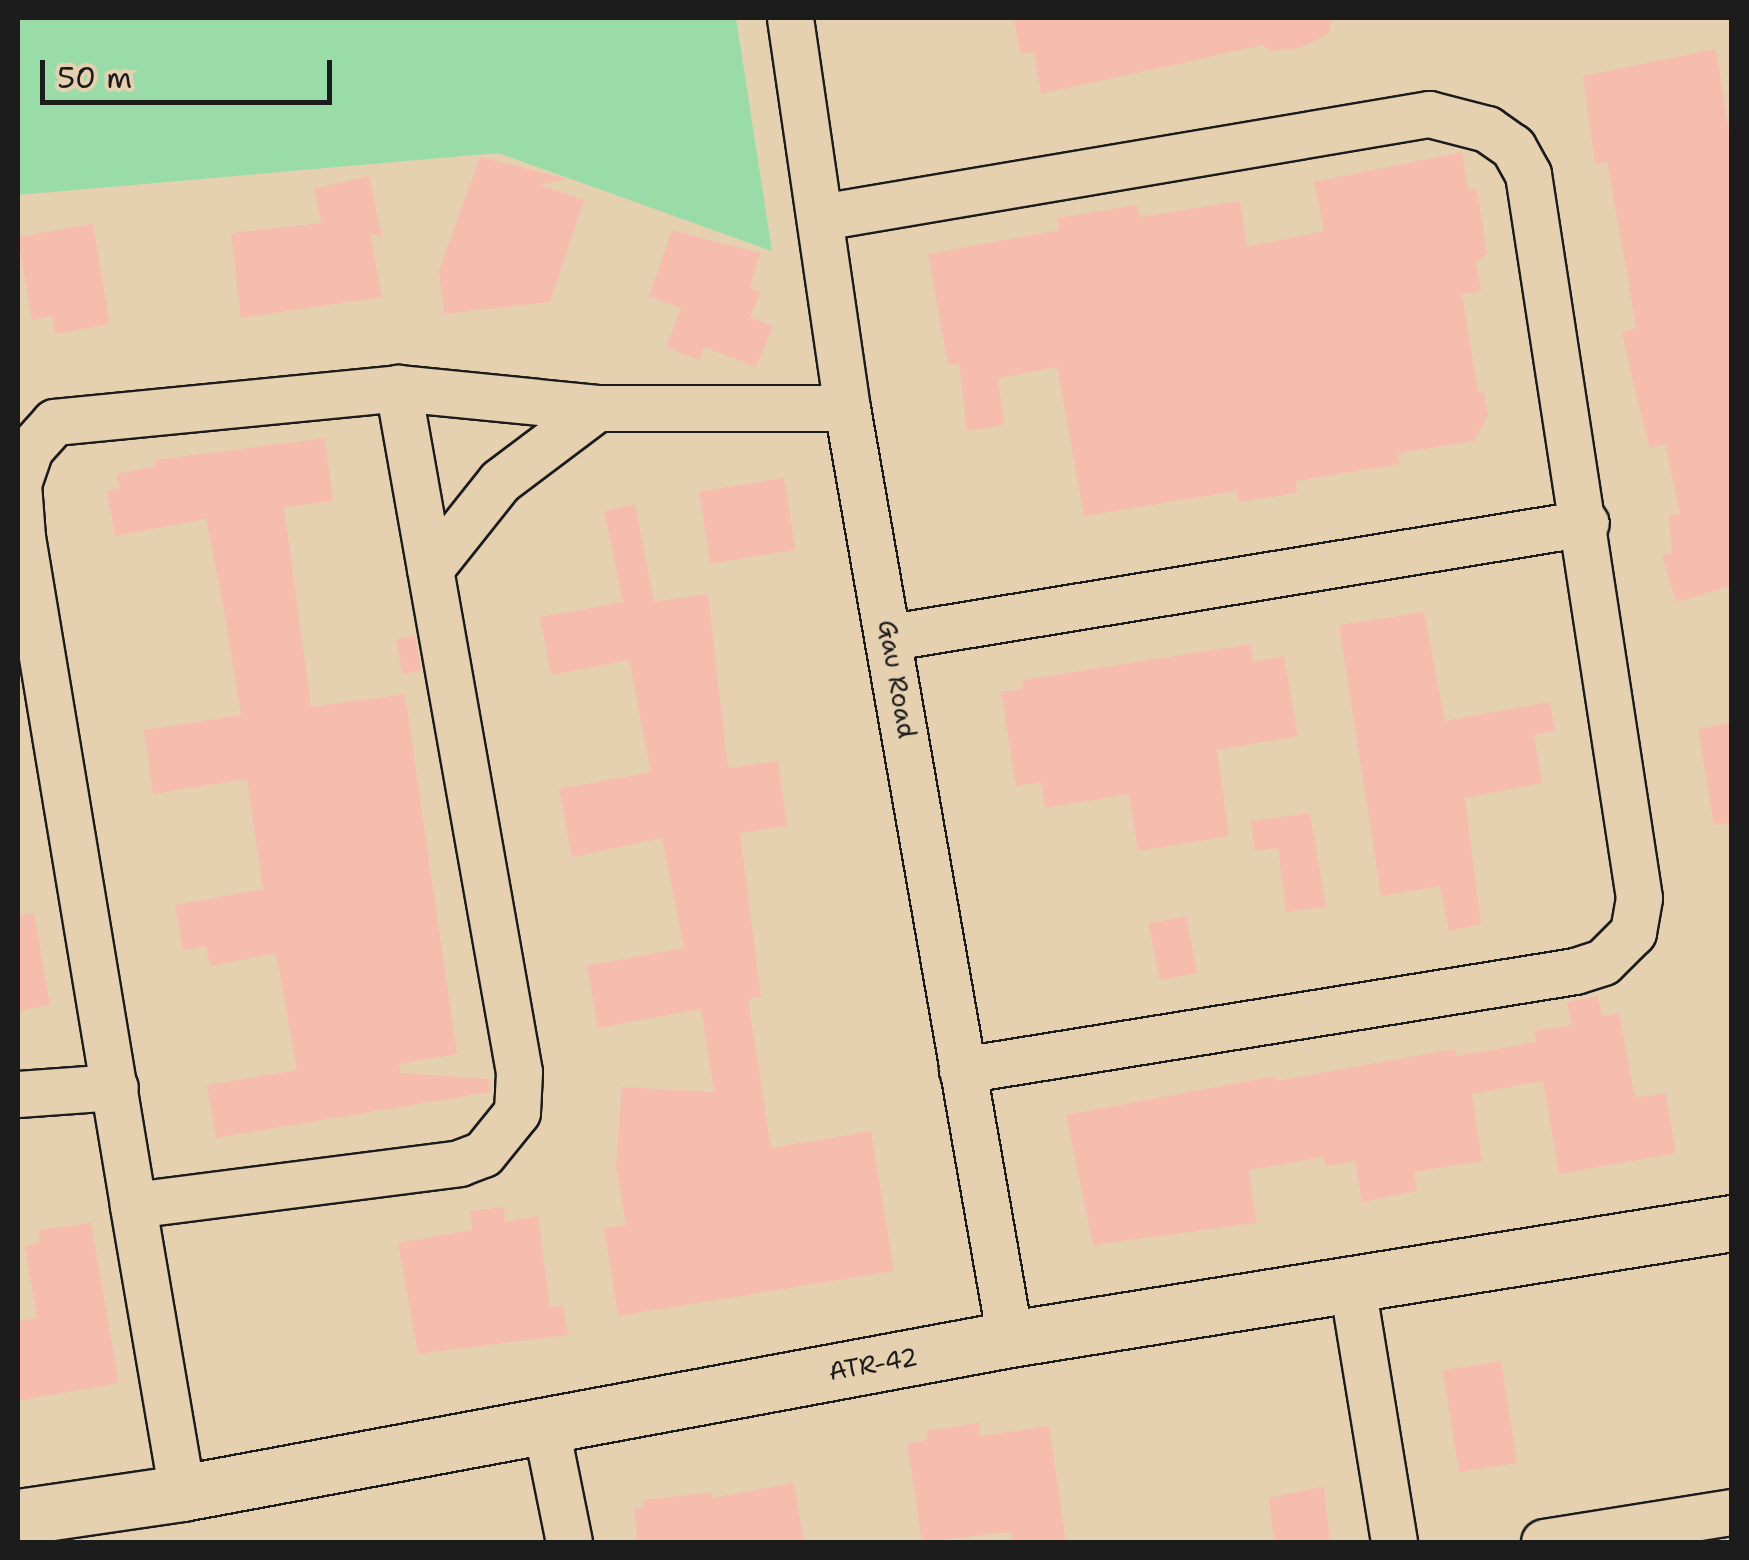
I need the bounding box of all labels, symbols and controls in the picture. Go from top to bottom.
scale bar [45,40,338,102]
text: 50 m [57,57,132,98]
street label: Gau Road [872,617,922,741]
street label: ATR-42 [826,1341,920,1387]

